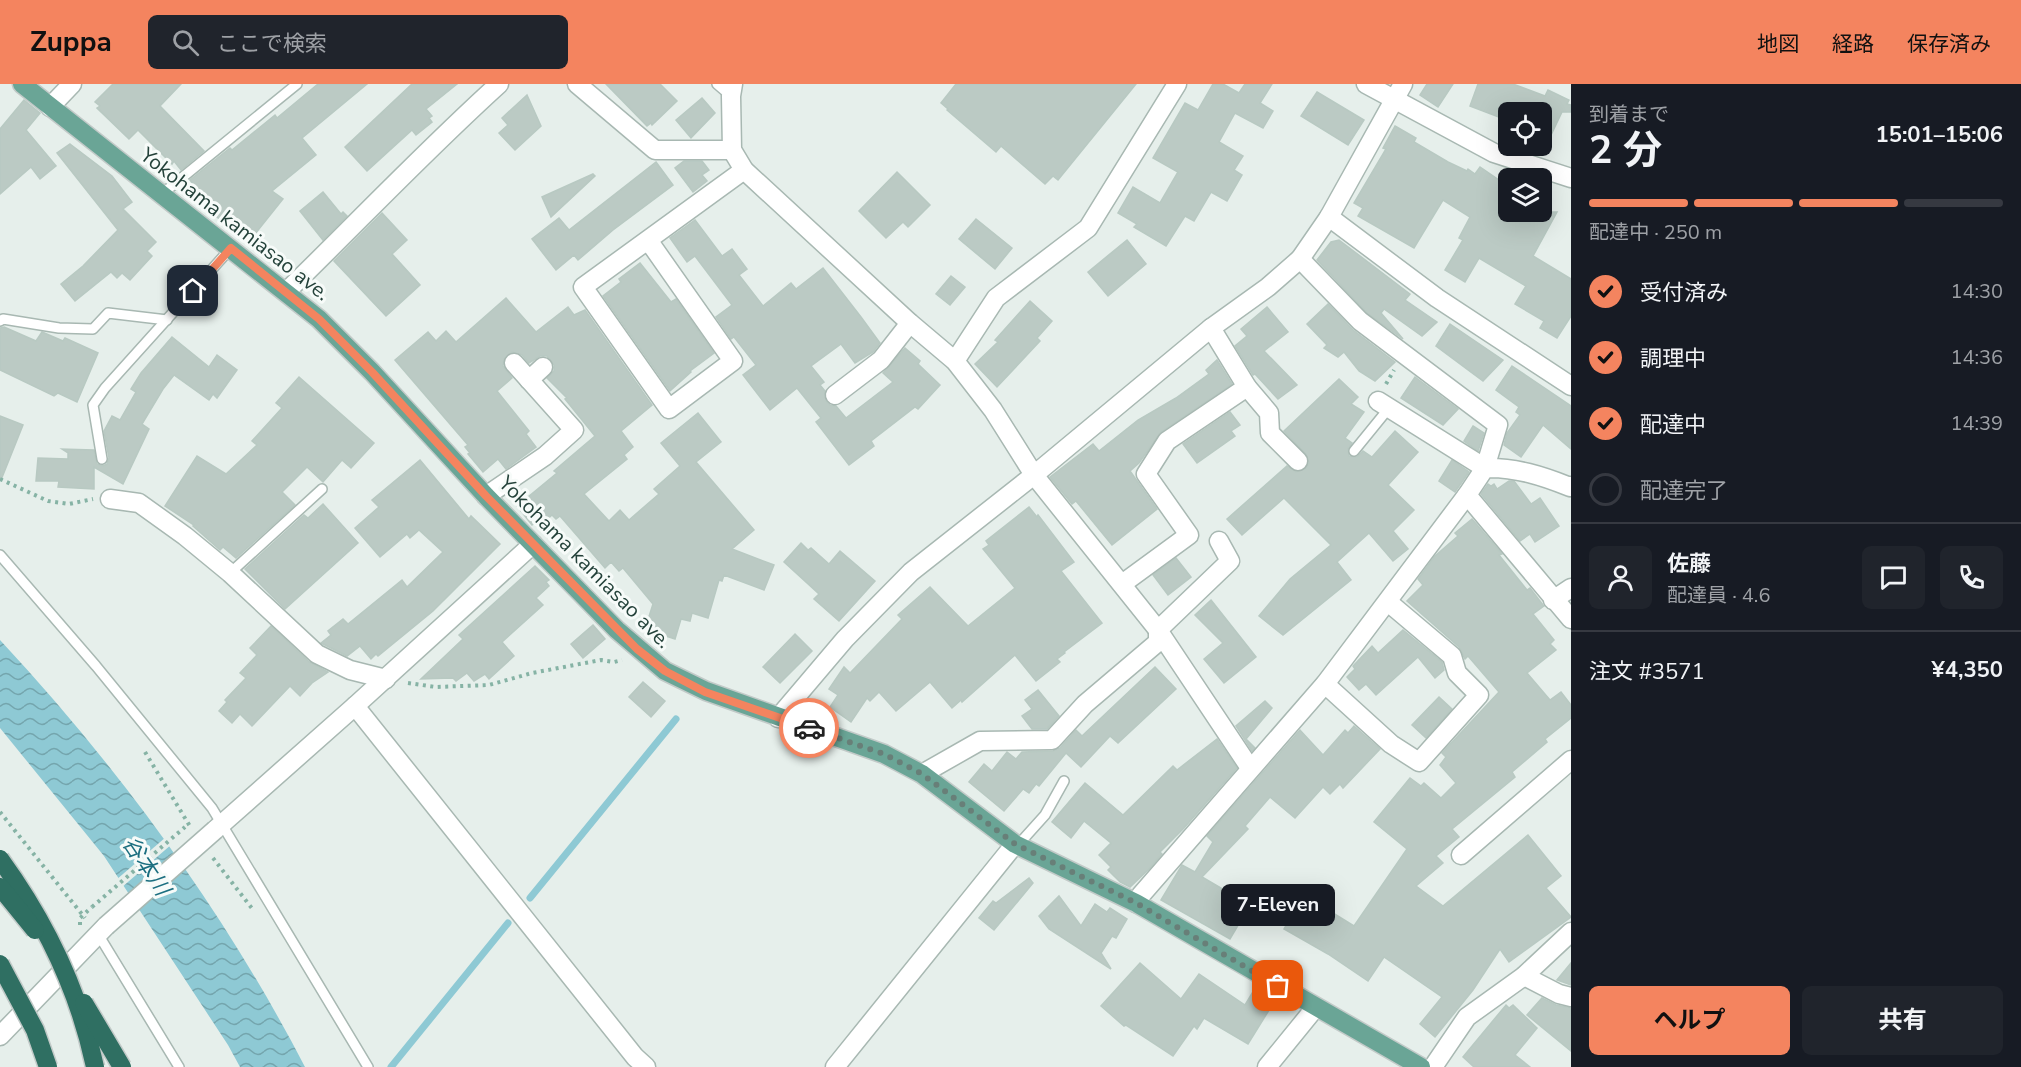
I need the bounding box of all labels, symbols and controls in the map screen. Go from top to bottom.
search box [148,15,568,69]
text: Zuppa [30,23,112,61]
icon: search [169,26,202,59]
text: ここで検索 [217,29,327,59]
text: 地図 [1757,30,1799,58]
text: 経路 [1832,30,1874,58]
text: 保存済み [1907,30,1991,58]
text: 到着まで [1589,101,1669,128]
map controls [1498,102,1552,222]
button: locate [1498,102,1552,156]
text: 15:01–15:06 [1875,120,2003,150]
text: 2 分 [1589,124,1662,177]
street label: Yokohama kamiasao ave. [134,140,336,307]
button: layers [1498,168,1552,222]
text: 配達中 · 250 m [1589,219,1722,246]
pin [167,265,218,316]
icon: home [176,274,209,307]
icon: check [1589,275,1622,308]
text: 受付済み [1640,278,1728,308]
text: 14:30 [1950,278,2003,305]
icon: check [1589,341,1622,374]
text: 調理中 [1640,344,1706,374]
text: 14:36 [1950,344,2003,371]
icon: check [1589,407,1622,440]
text: 配達中 [1640,410,1706,440]
text: 14:39 [1950,410,2003,437]
street label: Yokohama kamiasao ave. [492,469,677,654]
text: 配達完了 [1640,476,1728,506]
button: person [1589,546,1652,609]
button: chat [1862,546,1925,609]
button: phone [1940,546,2003,609]
text: 佐藤 [1667,549,1711,579]
text: 配達員 · 4.6 [1667,582,1770,609]
text: ¥4,350 [1932,655,2003,685]
text: 注文 #3571 [1589,657,1705,687]
courier [779,698,839,758]
icon: car [793,712,826,745]
water label: 谷本川 [115,830,178,903]
callout: 7-Eleven [1221,884,1335,926]
text: 7-Eleven [1237,891,1319,918]
pin [1252,960,1303,1011]
icon: bag [1261,969,1294,1002]
button: ヘルプ [1589,986,1790,1055]
button: 共有 [1802,986,2003,1055]

